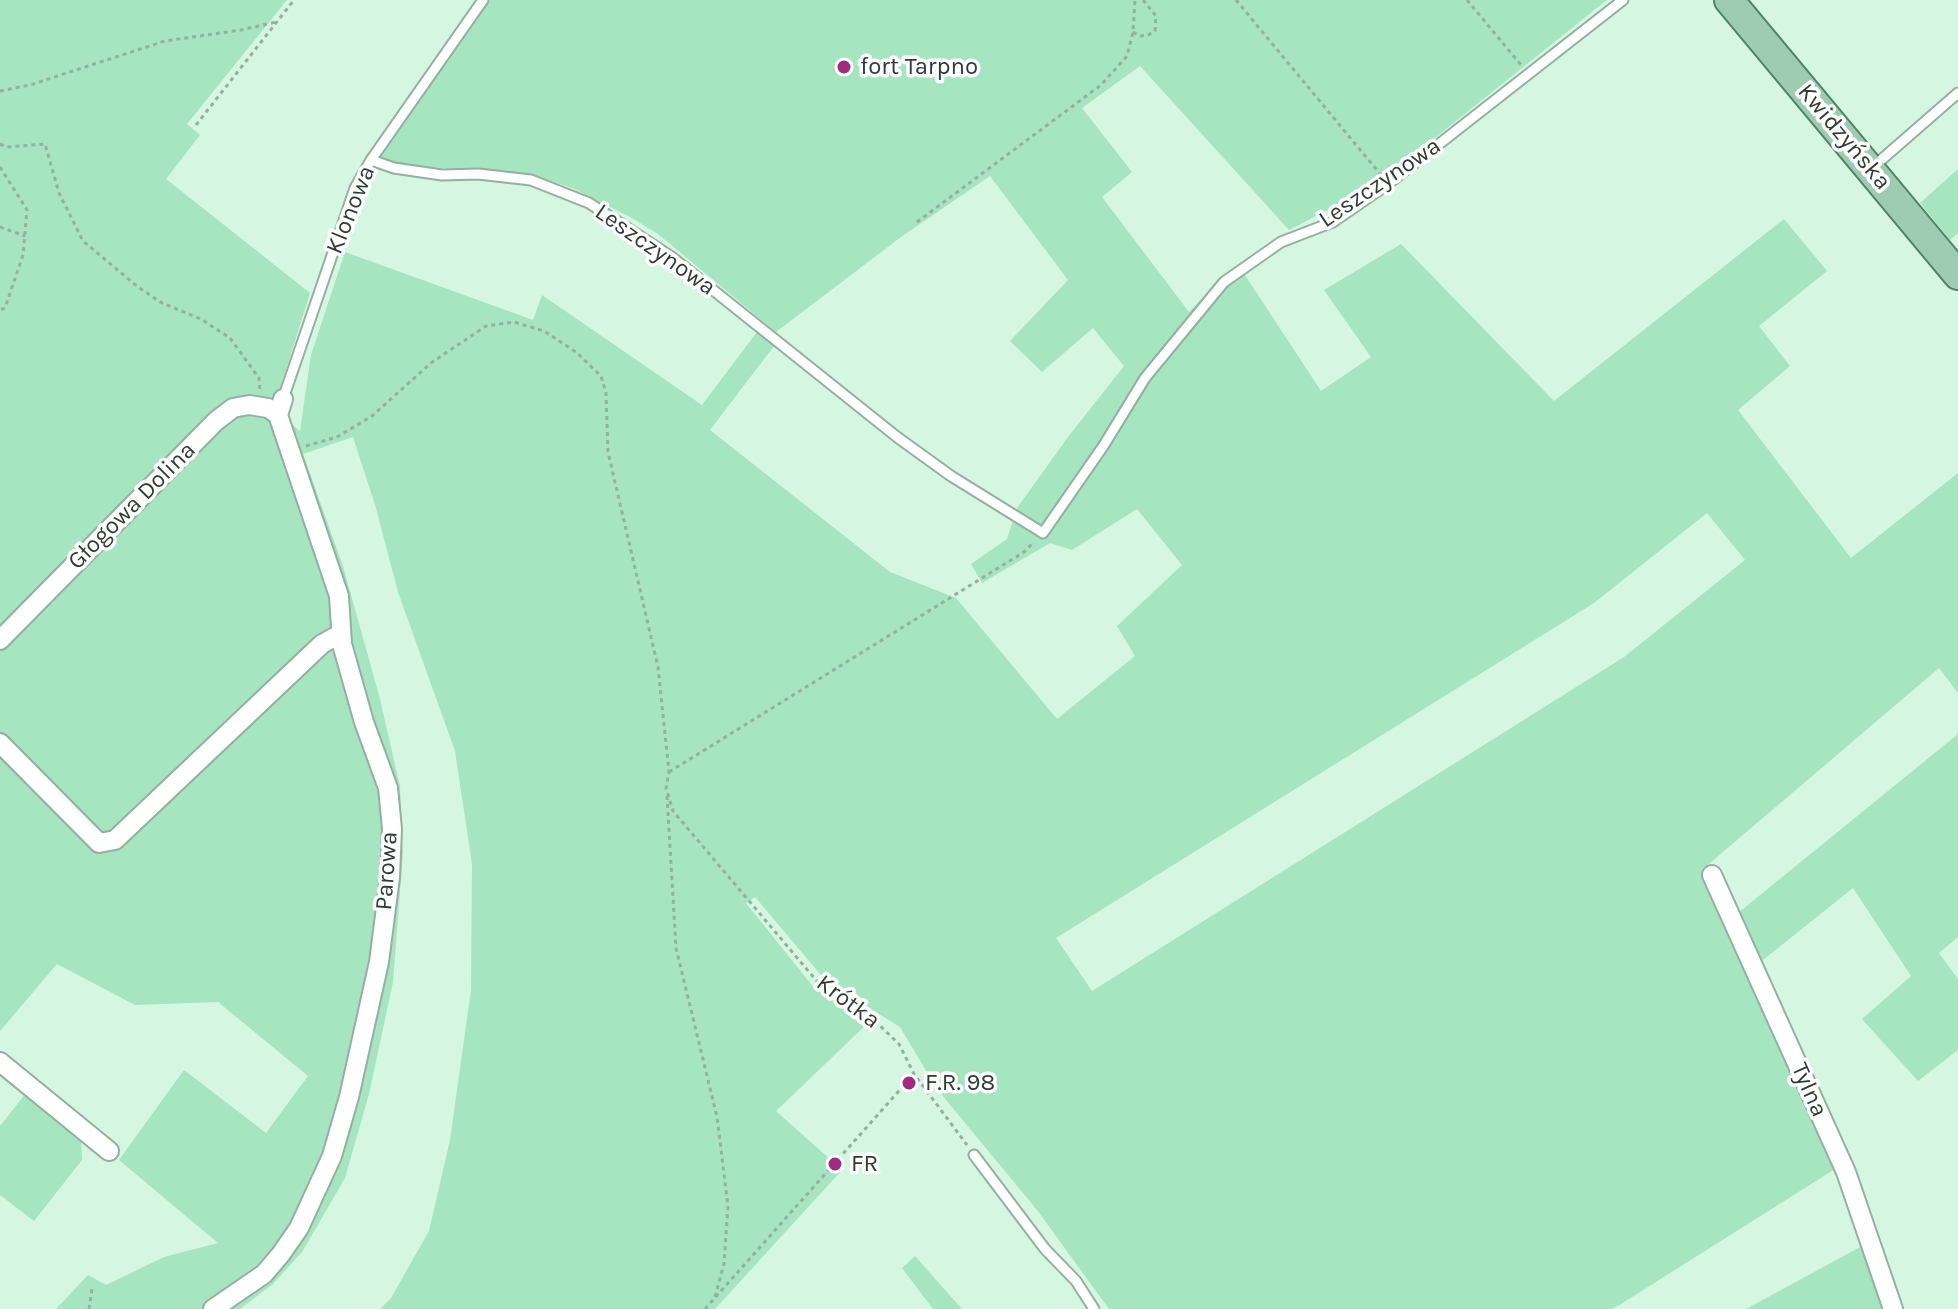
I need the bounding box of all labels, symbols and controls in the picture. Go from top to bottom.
place label: fort Tarpno [860,53,978,81]
marker: fort Tarpno [835,58,853,76]
street label: Kwidzyńska [1791,78,1897,196]
street label: Leszczynowa [1314,132,1446,234]
street label: Klonowa [320,162,382,258]
street label: Leszczynowa [589,198,721,302]
street label: Głogowa Dolina [62,436,202,576]
street label: Parowa [370,831,404,911]
street label: Krótka [811,969,885,1035]
street label: Tylna [1785,1059,1833,1121]
place label: F.R. 98 [925,1069,995,1097]
marker: F.R. 98 [900,1074,918,1092]
place label: FR [851,1150,878,1178]
marker: FR [826,1155,844,1173]

